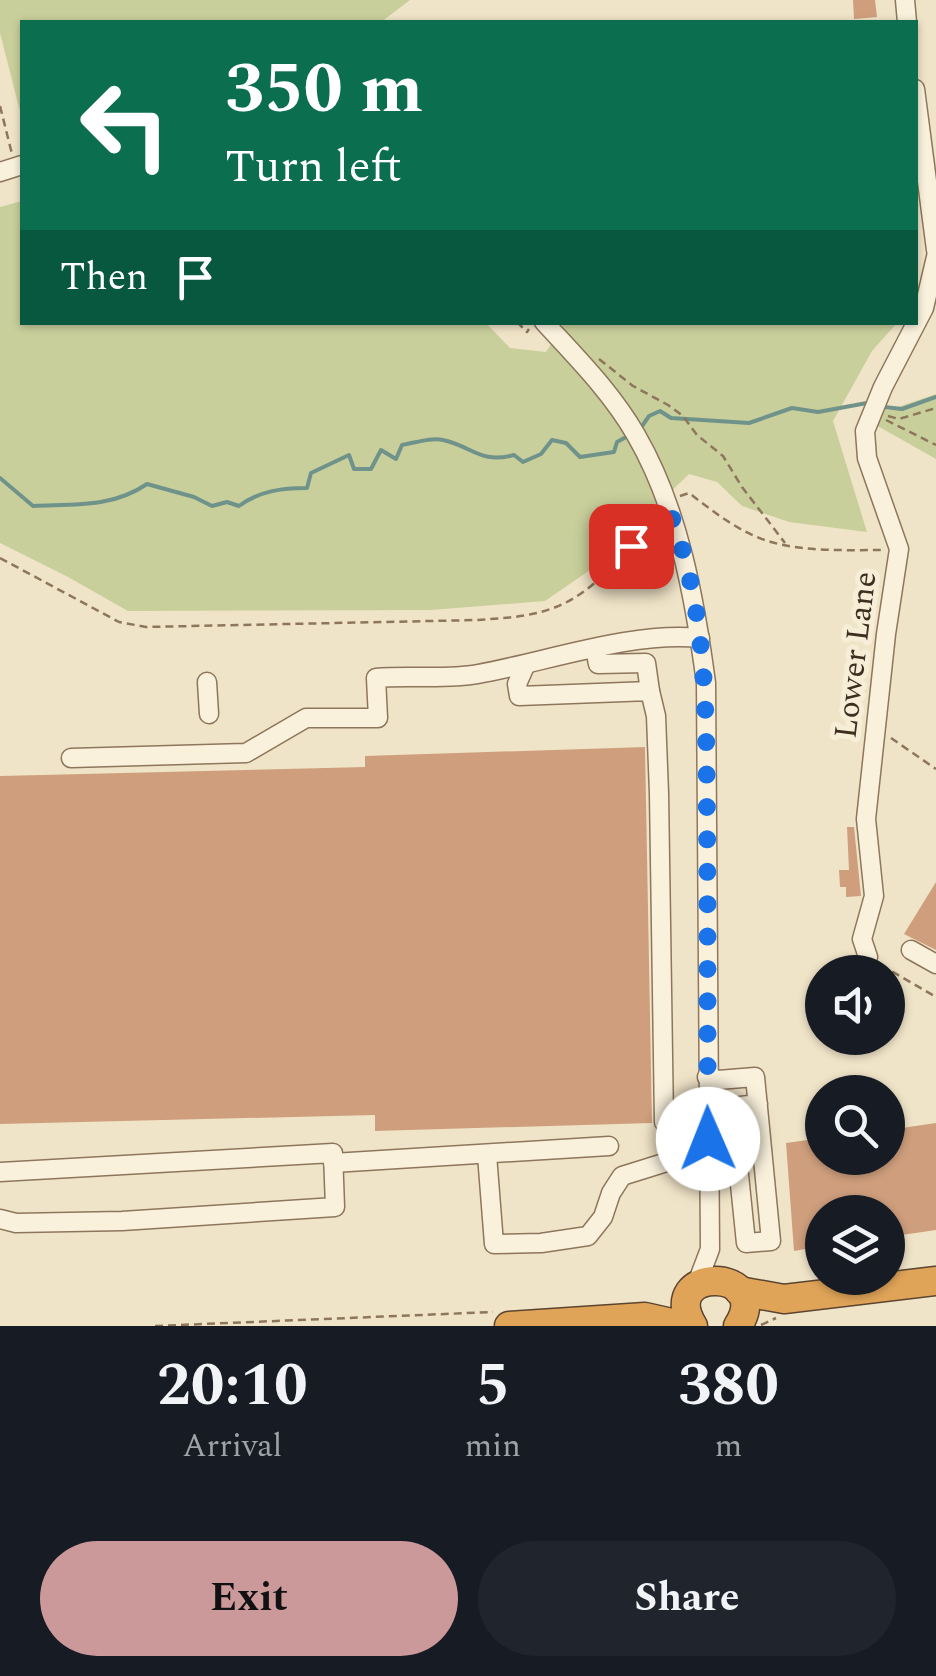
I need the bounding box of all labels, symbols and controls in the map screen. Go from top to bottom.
text: 350 m [225,37,423,143]
icon: left [60,60,190,190]
text: Turn left [225,133,402,202]
text: Then [60,249,148,307]
icon: arrive [168,250,223,305]
pin [589,504,674,589]
icon: arrive [604,519,659,574]
street label: Lower Lane [821,569,891,741]
map controls [805,955,905,1295]
button: sound [805,955,905,1055]
button: search [805,1075,905,1175]
position arrow [656,1087,760,1191]
button: layers [805,1195,905,1295]
text: 20:10 [157,1340,308,1432]
text: 5 [476,1340,510,1432]
text: 380 [678,1340,779,1432]
text: Arrival [183,1422,282,1471]
text: min [465,1422,521,1471]
text: m [715,1422,742,1471]
button: Exit [40,1541,458,1656]
button: Share [478,1541,896,1656]

